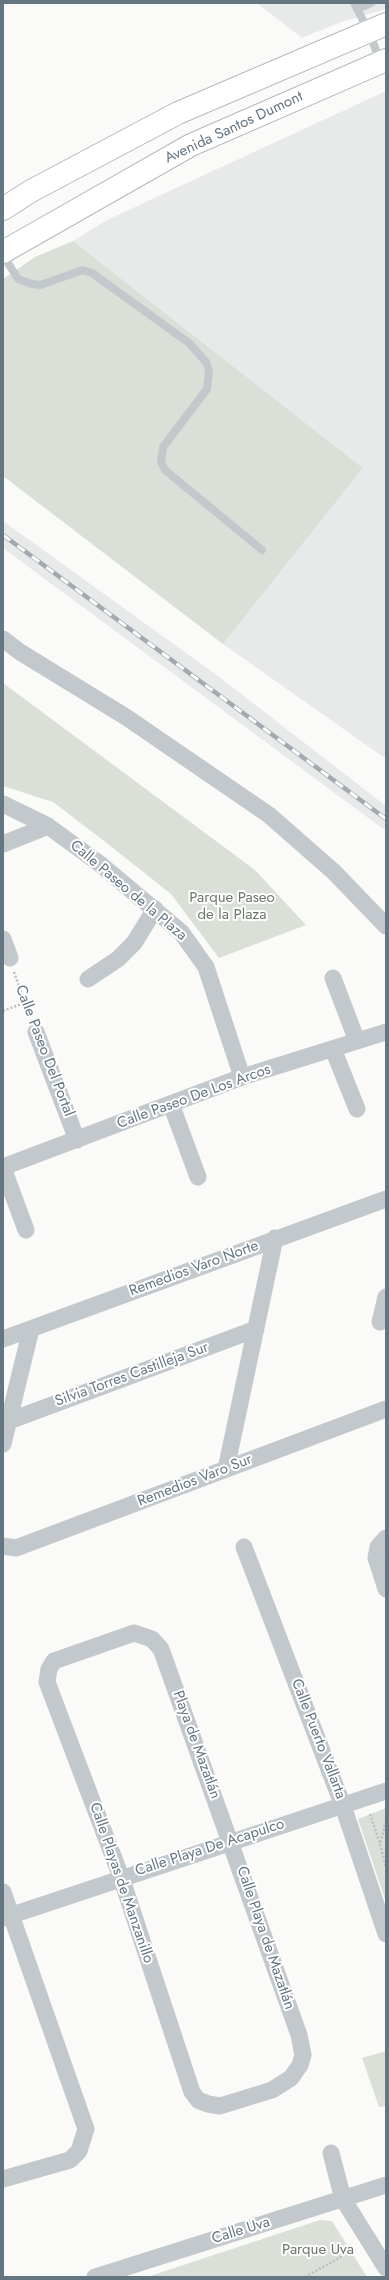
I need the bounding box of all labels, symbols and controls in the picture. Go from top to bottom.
street label: Avenida Santos Dumont [162,88,306,168]
street label: Calle Paseo de la Plaza [66,837,190,945]
park label: Parque Paseo de la Plaza [189,889,275,924]
street label: Calle Paseo Del Portal [11,983,77,1119]
street label: Calle Paseo De Los Arcos [115,1061,273,1133]
street label: Remedios Varo Norte [127,1237,261,1301]
street label: Silvia Torres Castilleja Sur [53,1339,211,1411]
street label: Remedios Varo Sur [135,1451,255,1511]
street label: Calle Puerto Vallarta [287,1676,349,1802]
street label: Playa de Mazatlán [168,1689,224,1801]
street label: Calle Playas de Manzanillo [85,1800,157,1966]
street label: Calle Playa De Acapulco [133,1815,287,1881]
street label: Calle Playa de Mazatlán [232,1864,298,2012]
street label: Calle Uva [210,2214,272,2248]
park label: Parque Uva [282,2241,354,2259]

